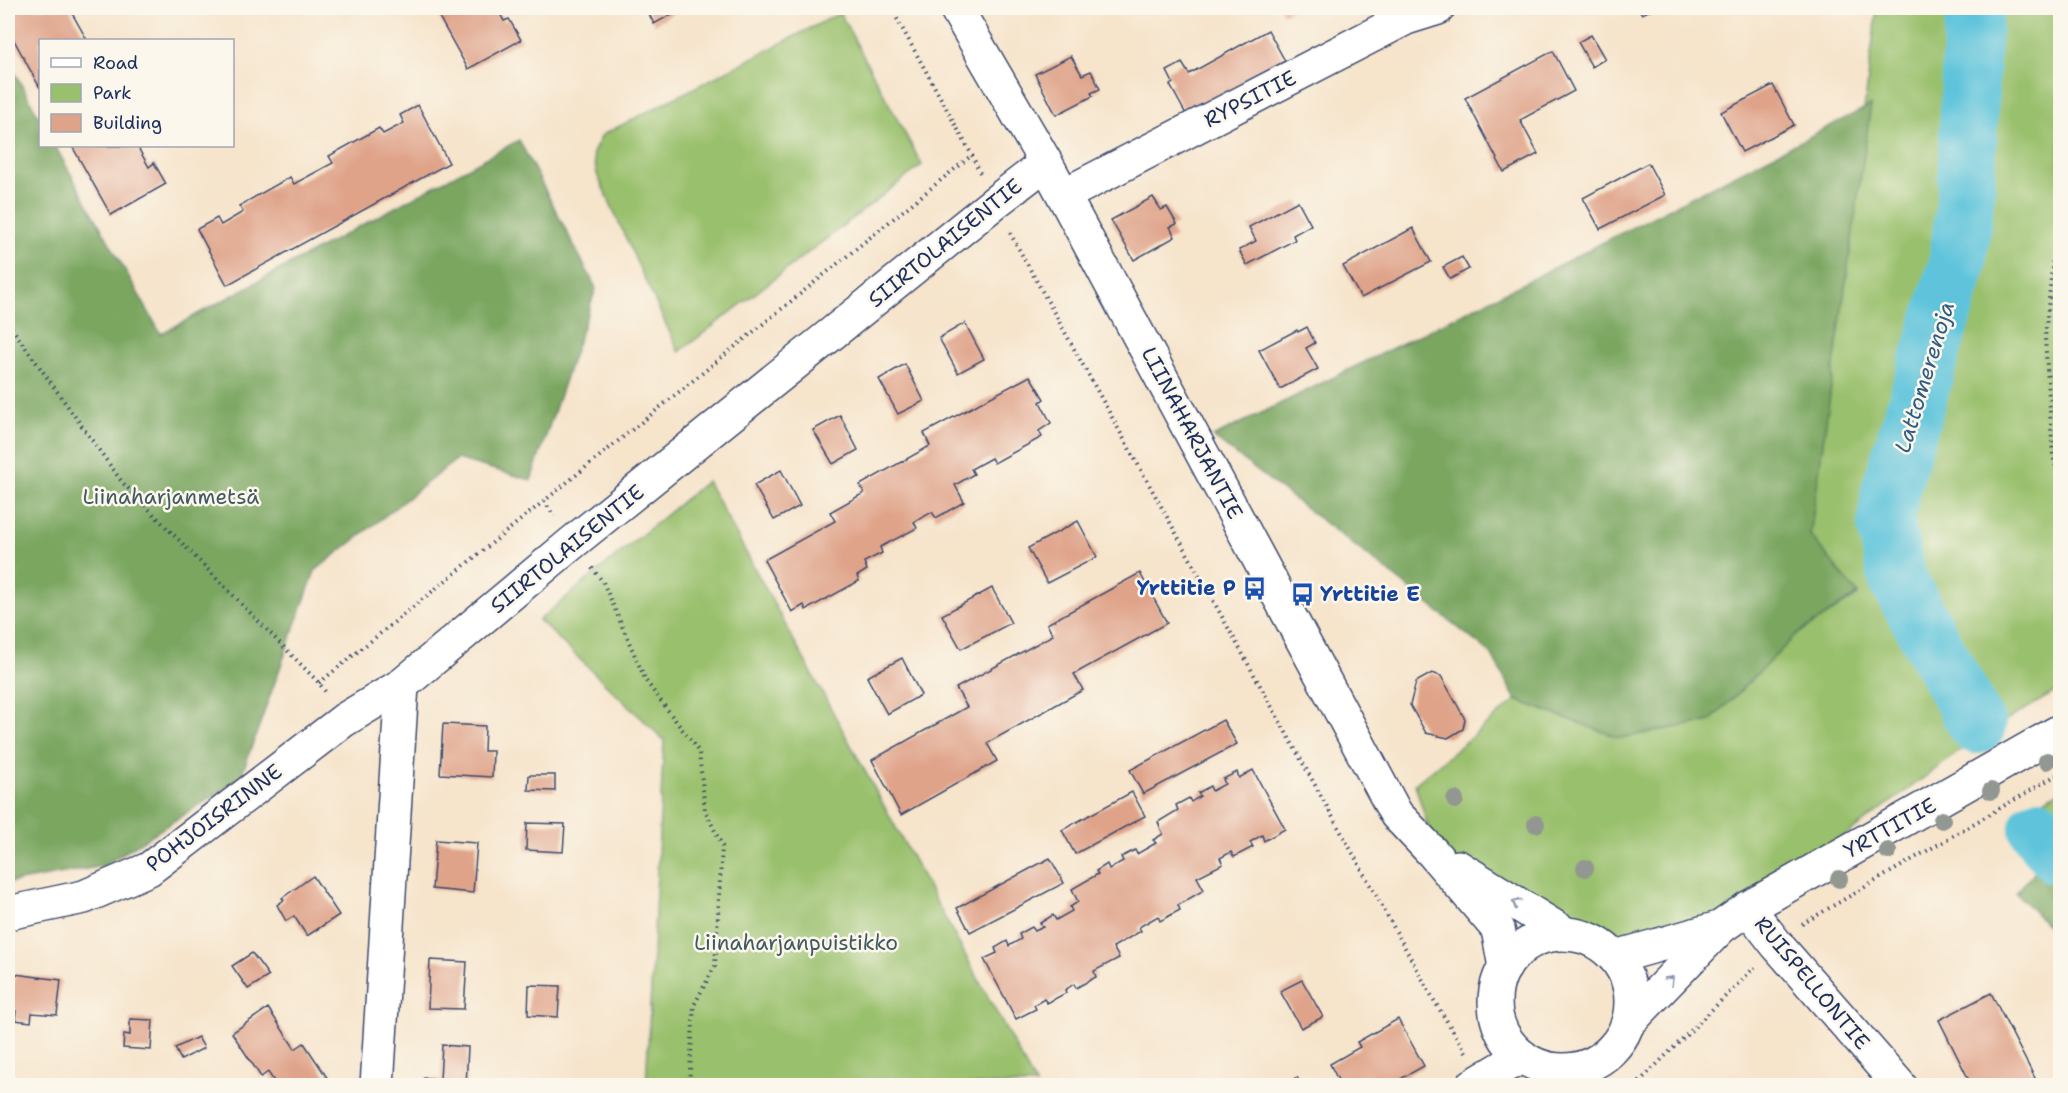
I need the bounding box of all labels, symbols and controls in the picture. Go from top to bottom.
legend [39,39,234,147]
text: Road [93,51,138,75]
street label: RYPSITIE [1199,64,1301,134]
text: Park [93,81,132,105]
text: Building [93,111,162,135]
street label: SIIRTOLAISENTIE [862,172,1028,314]
water label: Lattomerenoja [1888,298,1961,456]
street label: LIINAHARJANTIE [1135,342,1249,524]
street label: SIIRTOLAISENTIE [484,478,650,620]
park label: Liinaharjanmetsä [83,483,259,511]
place label: Yrttitie P [1137,574,1236,602]
bus stop icon: Yrttitie P [1241,575,1267,601]
place label: Yrttitie E [1320,580,1420,608]
bus stop icon: Yrttitie E [1289,581,1315,607]
street label: POHJOISRINNE [140,758,288,878]
street label: YRTTITIE [1839,791,1941,865]
one-way arrow [1512,899,1522,911]
street label: RUISPELLONTIE [1748,911,1876,1055]
park label: Liinaharjanpuistikko [694,929,898,957]
one-way arrow [1662,976,1673,987]

